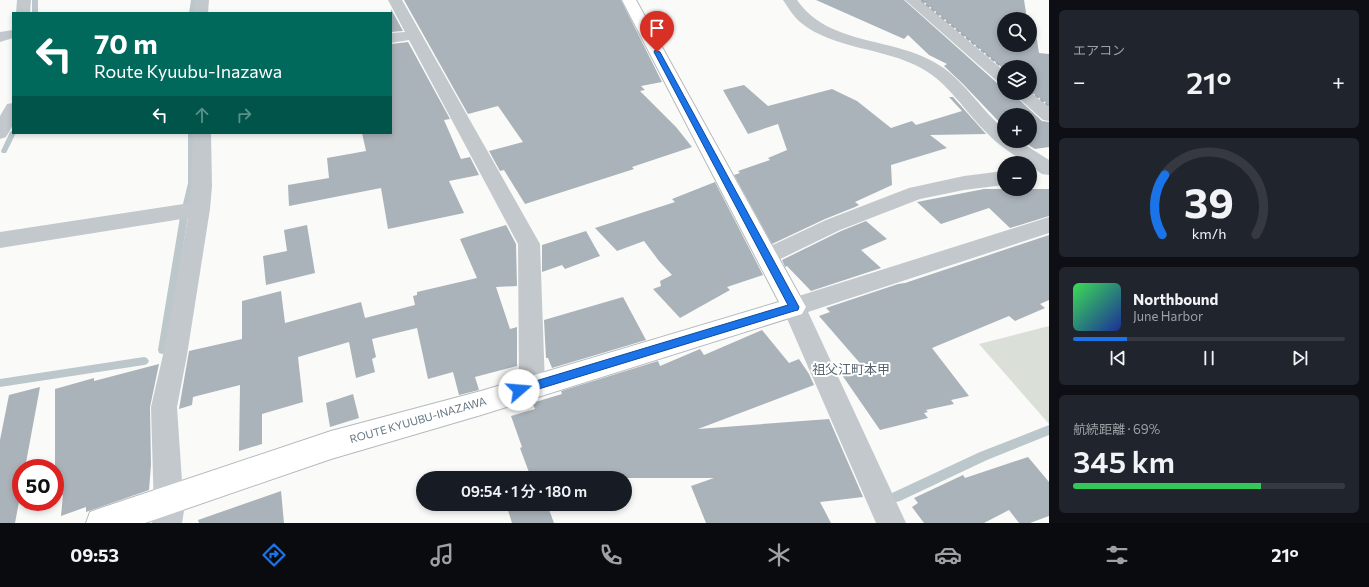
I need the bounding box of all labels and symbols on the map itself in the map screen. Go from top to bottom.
pin [640,11,674,52]
district label: 祖父江町本甲 [812,361,890,377]
position arrow [498,369,540,411]
street label: ROUTE KYUUBU-INAZAWA [348,394,488,445]
speed limit sign: 50 [12,459,64,511]

